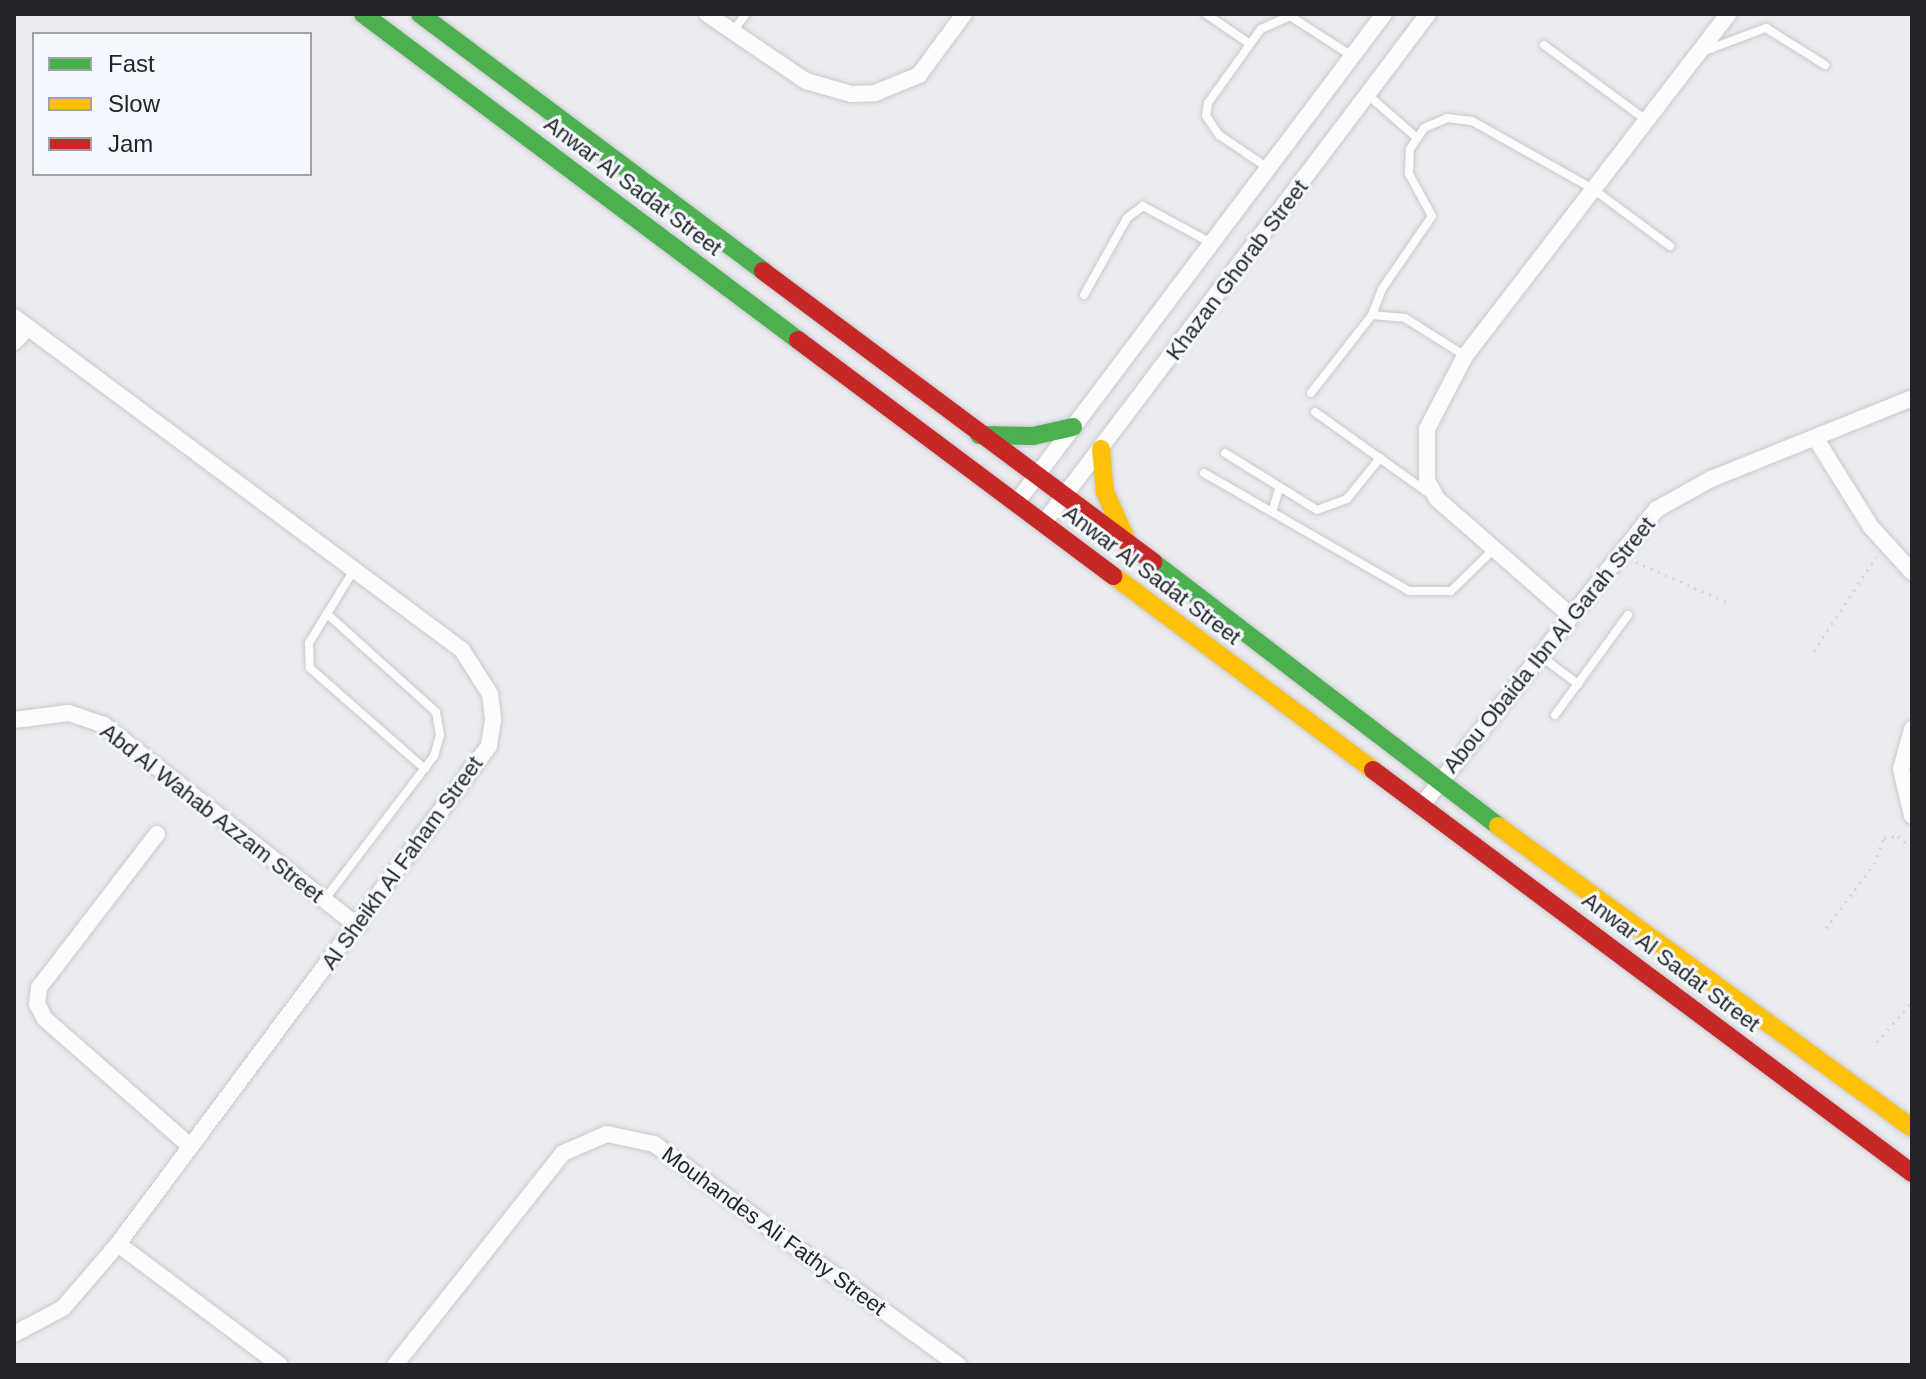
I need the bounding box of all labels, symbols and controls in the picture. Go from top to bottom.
legend [32,32,312,176]
text: Fast [108,50,155,77]
text: Slow [108,90,160,117]
street label: Anwar Al Sadat Street [539,110,727,262]
text: Jam [108,130,153,157]
street label: Khazan Ghorab Street [1161,175,1313,365]
street label: Anwar Al Sadat Street [1058,499,1246,651]
street label: Abou Obaida Ibn Al Garah Street [1437,511,1661,779]
street label: Abd Al Wahab Azzam Street [94,717,330,909]
street label: Al Sheikh Al Faham Street [315,751,489,975]
street label: Anwar Al Sadat Street [1577,886,1765,1038]
street label: Mouhandes Ali Fathy Street [656,1141,892,1321]

